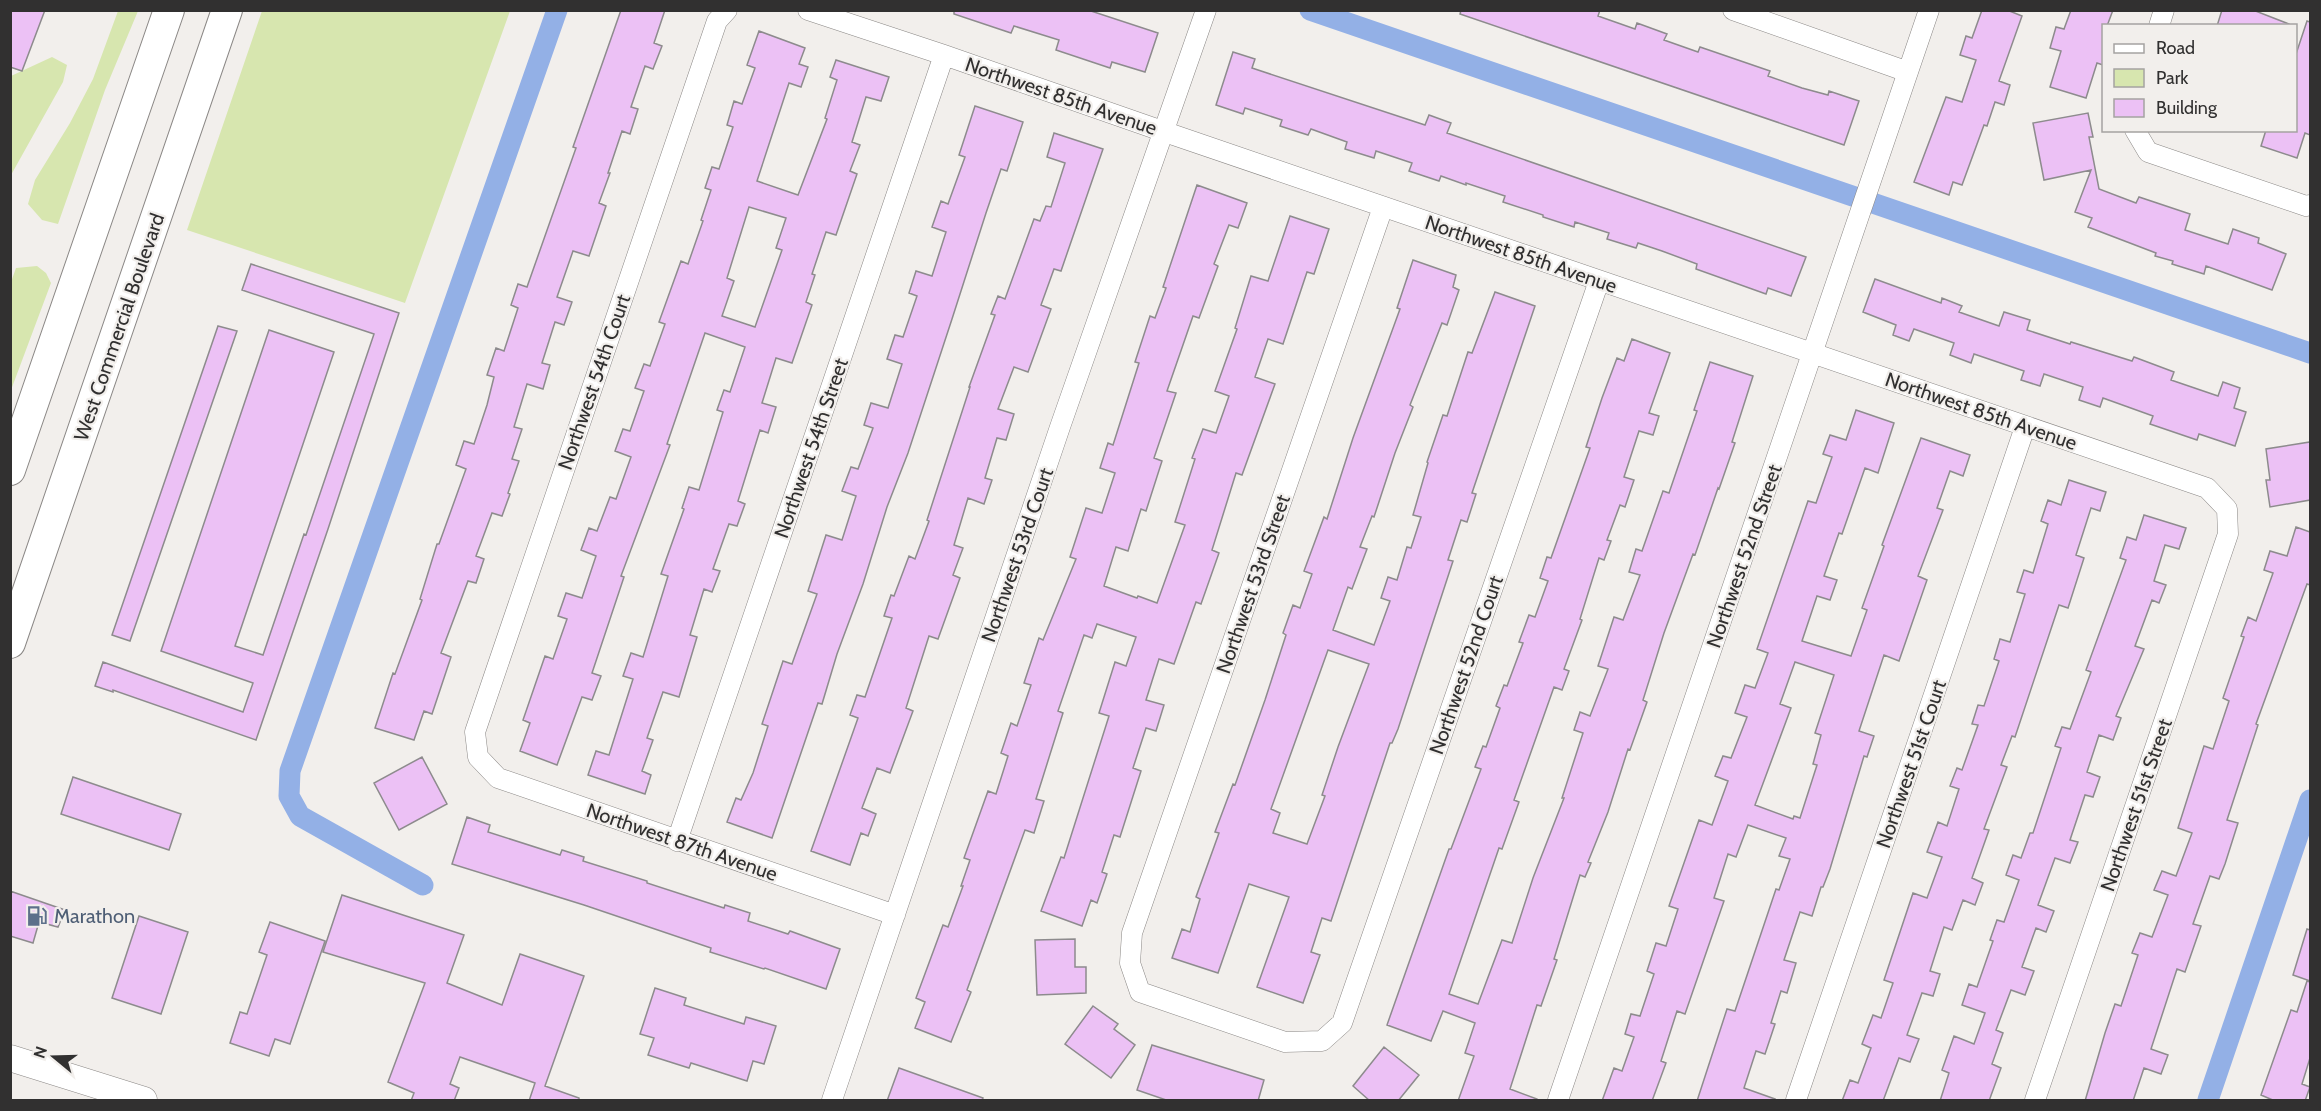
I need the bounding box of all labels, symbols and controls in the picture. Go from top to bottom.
legend [2102,24,2297,132]
text: Road [2156,37,2195,59]
street label: Northwest 85th Avenue [962,52,1160,140]
text: Park [2156,67,2189,89]
text: Building [2156,97,2218,119]
street label: West Commercial Boulevard [69,210,169,444]
street label: Northwest 85th Avenue [1422,210,1620,298]
street label: Northwest 54th Court [553,291,635,473]
street label: Northwest 54th Street [769,355,853,541]
street label: Northwest 85th Avenue [1882,367,2080,455]
street label: Northwest 52nd Street [1701,461,1787,651]
street label: Northwest 53rd Court [976,465,1058,645]
street label: Northwest 53rd Street [1211,491,1295,677]
street label: Northwest 52nd Court [1424,572,1508,757]
street label: Northwest 51st Court [1871,677,1951,851]
street label: Northwest 51st Street [2095,715,2177,894]
street label: Northwest 87th Avenue [583,798,781,886]
fuel station icon: Marathon [25,904,49,928]
place label: Marathon [54,904,135,928]
north arrow [24,1027,84,1087]
text: N [29,1044,51,1061]

